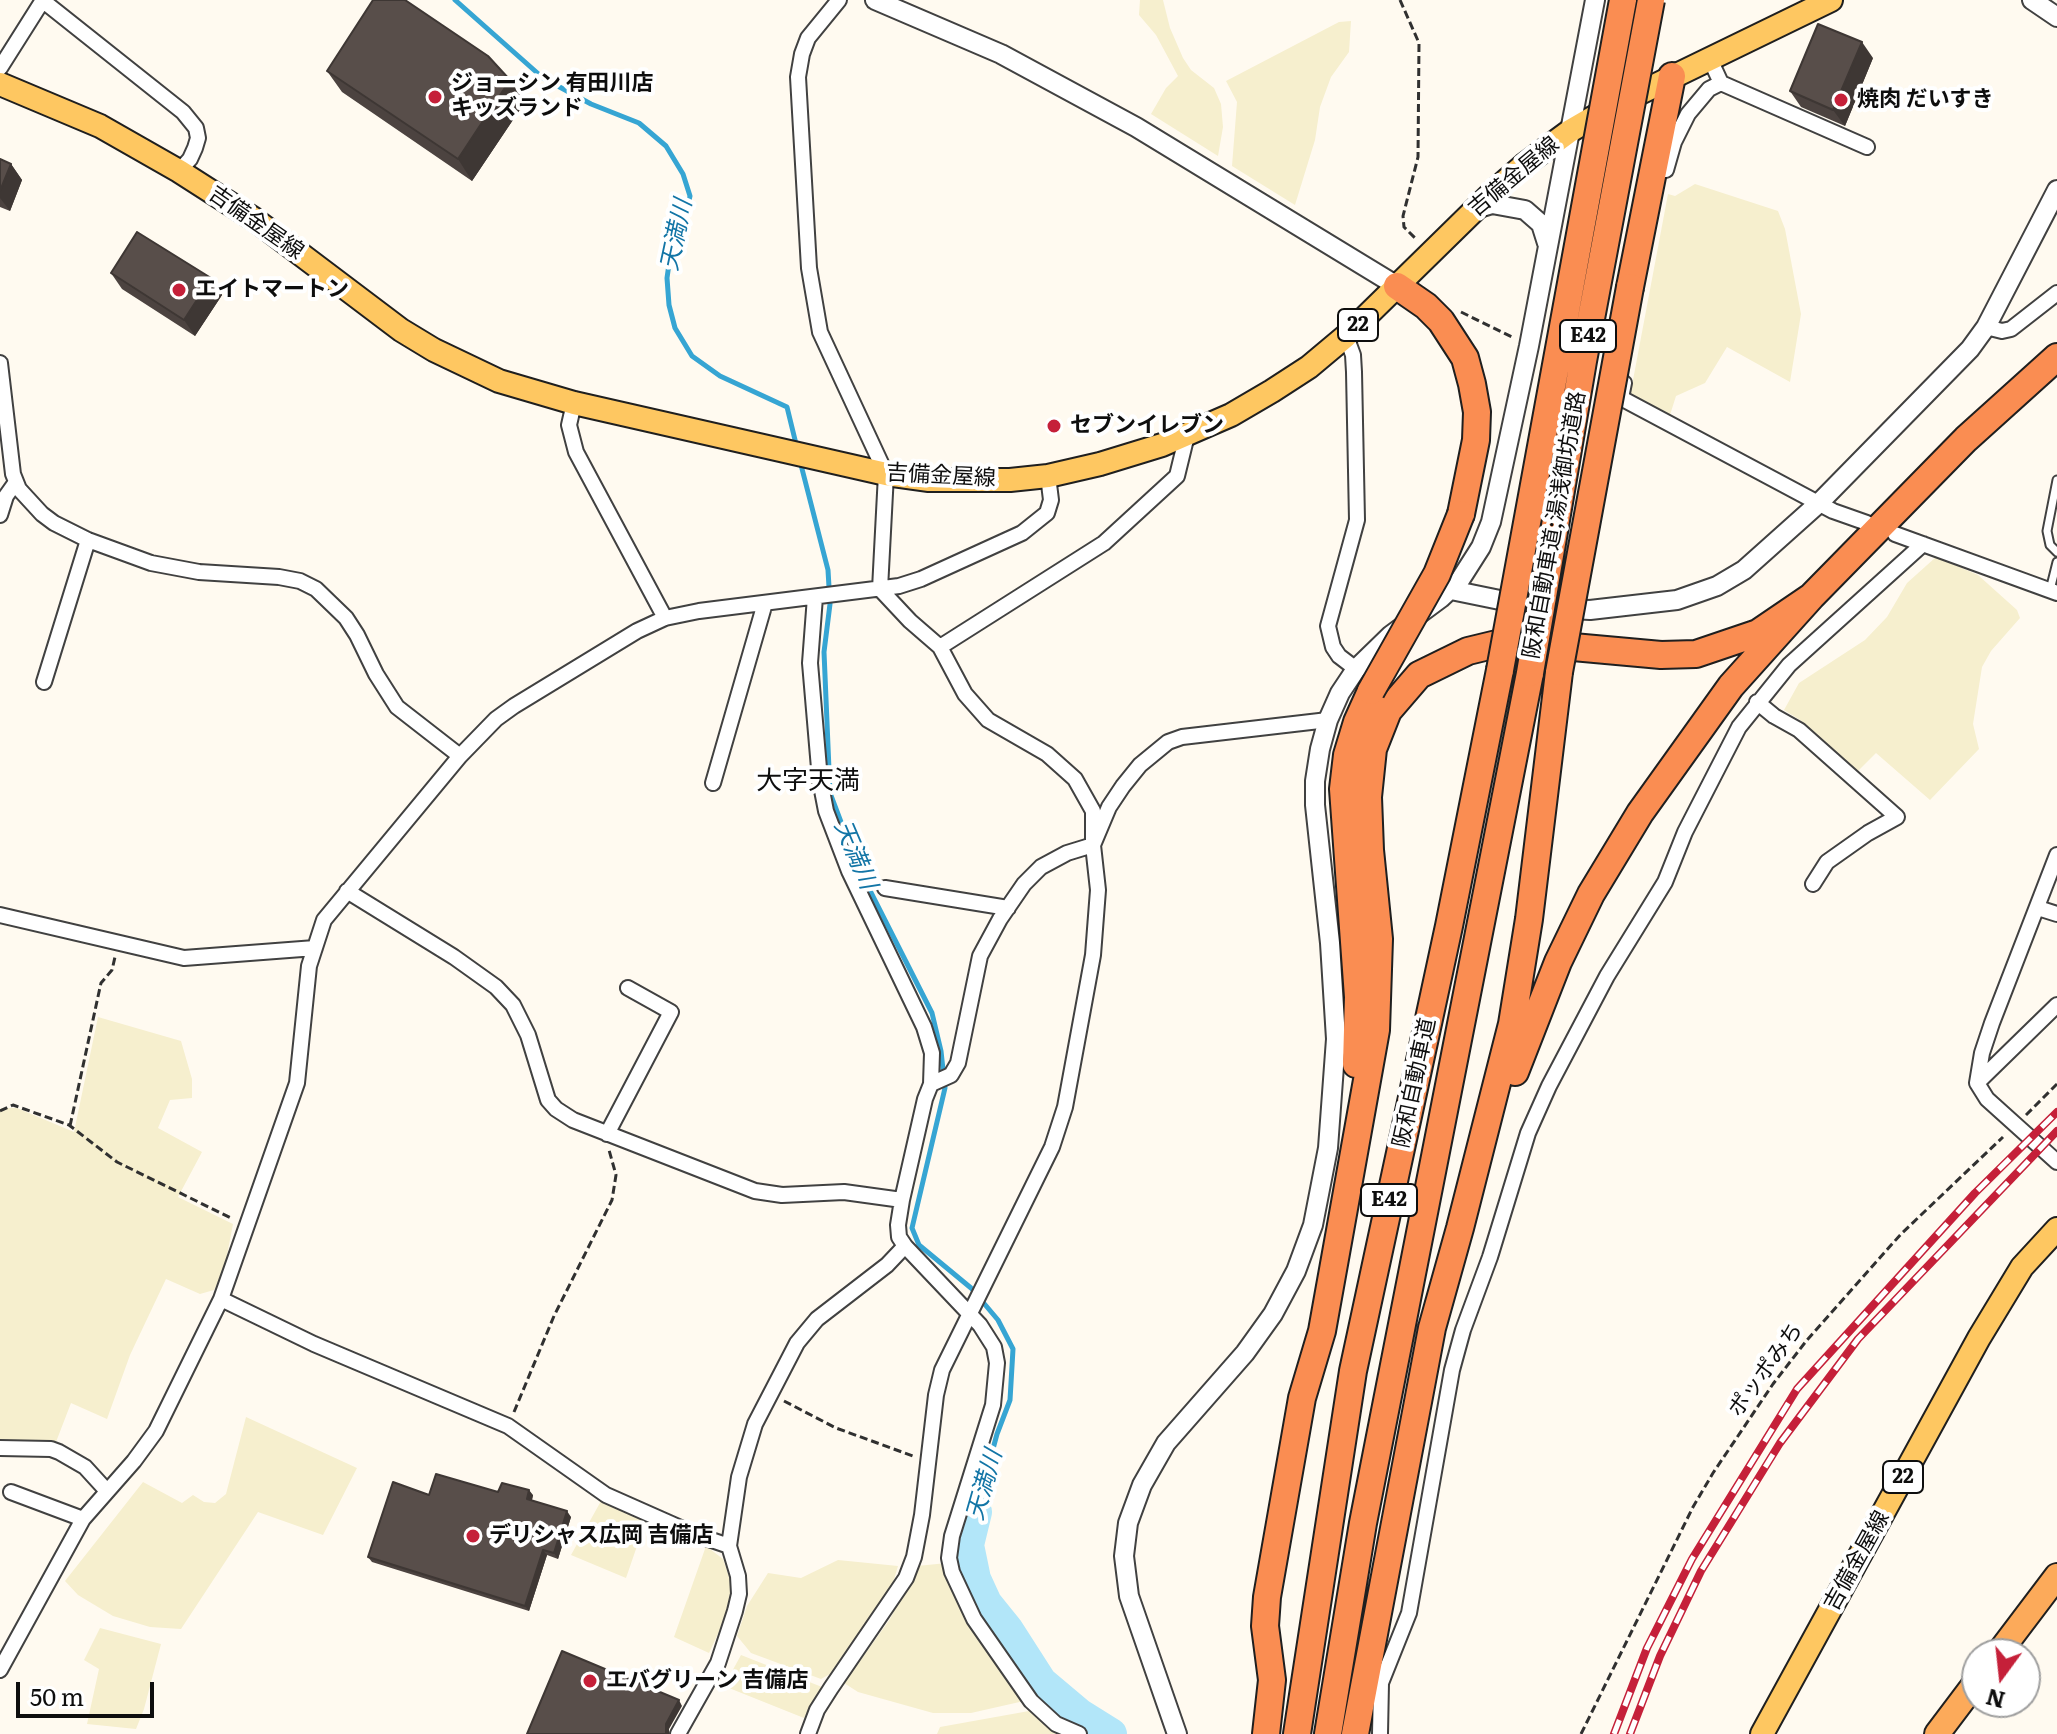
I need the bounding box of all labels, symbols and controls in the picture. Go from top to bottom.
place label: ジョーシン 有田川店 キッズランド [451,71,653,122]
place label: 焼肉 だいすき [1857,87,1993,113]
marker: ジョーシン 有田川店 キッズランド [426,88,444,106]
marker: 焼肉 だいすき [1832,91,1850,109]
street label: 吉備金屋線 [1463,132,1565,222]
street label: 吉備金屋線 [203,181,309,265]
water label: 天満川 [655,197,699,273]
place label: エイトマートン [195,277,349,303]
marker: エイトマートン [170,281,188,299]
road number: 22 [1338,309,1378,341]
road number: E42 [1560,320,1616,352]
street label: 阪和自動車道;湯浅御坊道路 [1518,389,1592,661]
place label: セブンイレブン [1070,413,1224,439]
marker: セブンイレブン [1045,417,1063,435]
street label: 吉備金屋線 [885,460,997,492]
district label: 大字天満 [756,765,860,797]
water label: 天満川 [828,816,882,894]
street label: 阪和自動車道 [1388,1016,1442,1150]
road number: E42 [1361,1184,1417,1216]
street label: ポッポみち [1723,1318,1809,1422]
water label: 天満川 [961,1446,1009,1524]
road number: 22 [1883,1461,1923,1493]
street label: 吉備金屋線 [1819,1506,1895,1616]
place label: デリシャス広岡 吉備店 [489,1523,713,1549]
marker: デリシャス広岡 吉備店 [464,1527,482,1545]
north arrow [1961,1638,2041,1718]
scale bar [20,1666,158,1716]
place label: エバグリーン 吉備店 [606,1668,808,1694]
marker: エバグリーン 吉備店 [581,1672,599,1690]
text: 50 m [30,1678,84,1713]
text: N [1982,1681,2008,1718]

